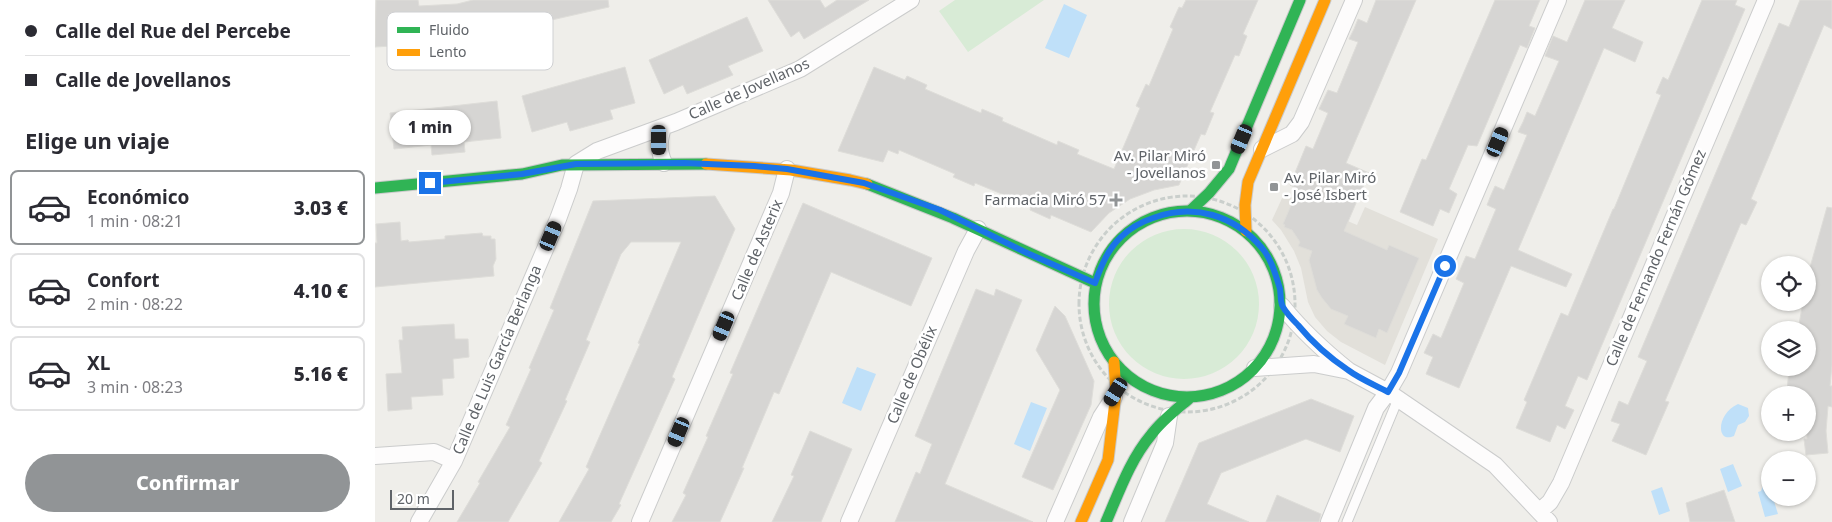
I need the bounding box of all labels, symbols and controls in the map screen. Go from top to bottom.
legend [387,12,553,70]
text: Calle del Rue del Percebe [55,18,291,44]
text: Fluido [429,20,469,39]
text: Lento [429,42,466,61]
street label: Calle de Jovellanos [685,52,812,124]
text: Calle de Jovellanos [55,67,231,93]
callout: 1 min [389,110,471,146]
text: 1 min [408,116,452,138]
car [1229,122,1254,156]
text: Elige un viaje [25,125,170,155]
car [651,125,666,155]
car [1485,125,1510,159]
place label: Av. Pilar Miró - Jovellanos [1114,145,1206,182]
street label: Calle de Fernando Fernán Gómez [1600,146,1710,369]
marker: Av. Pilar Miró - Jovellanos [1210,159,1222,171]
place label: Av. Pilar Miró - José Isbert [1284,167,1376,204]
route end [419,172,441,194]
marker: Av. Pilar Miró - José Isbert [1268,181,1280,193]
text: Económico [87,184,189,210]
icon: car [27,185,72,230]
place label: Farmacia Miró 57 [984,189,1106,209]
marker: Farmacia Miró 57 [1110,194,1122,206]
text: 3.03 € [294,195,348,221]
street label: Calle de Asterix [726,196,786,303]
text: 1 min · 08:21 [87,210,183,232]
car [538,219,563,253]
route start [1434,255,1456,277]
map controls [1761,256,1816,506]
button: locate [1761,256,1816,311]
street label: Calle de Luis García Berlanga [447,262,545,457]
text: Confort [87,267,159,293]
icon: car [27,268,72,313]
text: 4.10 € [294,278,348,304]
text: 2 min · 08:22 [87,293,183,315]
car [711,309,736,343]
button: layers [1761,321,1816,376]
street label: Calle de Obélix [881,322,941,427]
text: XL [87,350,110,376]
icon: car [27,351,72,396]
text: 5.16 € [294,361,348,387]
car [1101,375,1130,409]
text: 3 min · 08:23 [87,376,183,398]
button: + [1761,386,1816,441]
car [666,415,691,449]
button: − [1761,451,1816,506]
button: Confirmar [25,454,350,512]
scale bar [390,487,454,510]
text: 20 m [397,489,430,508]

